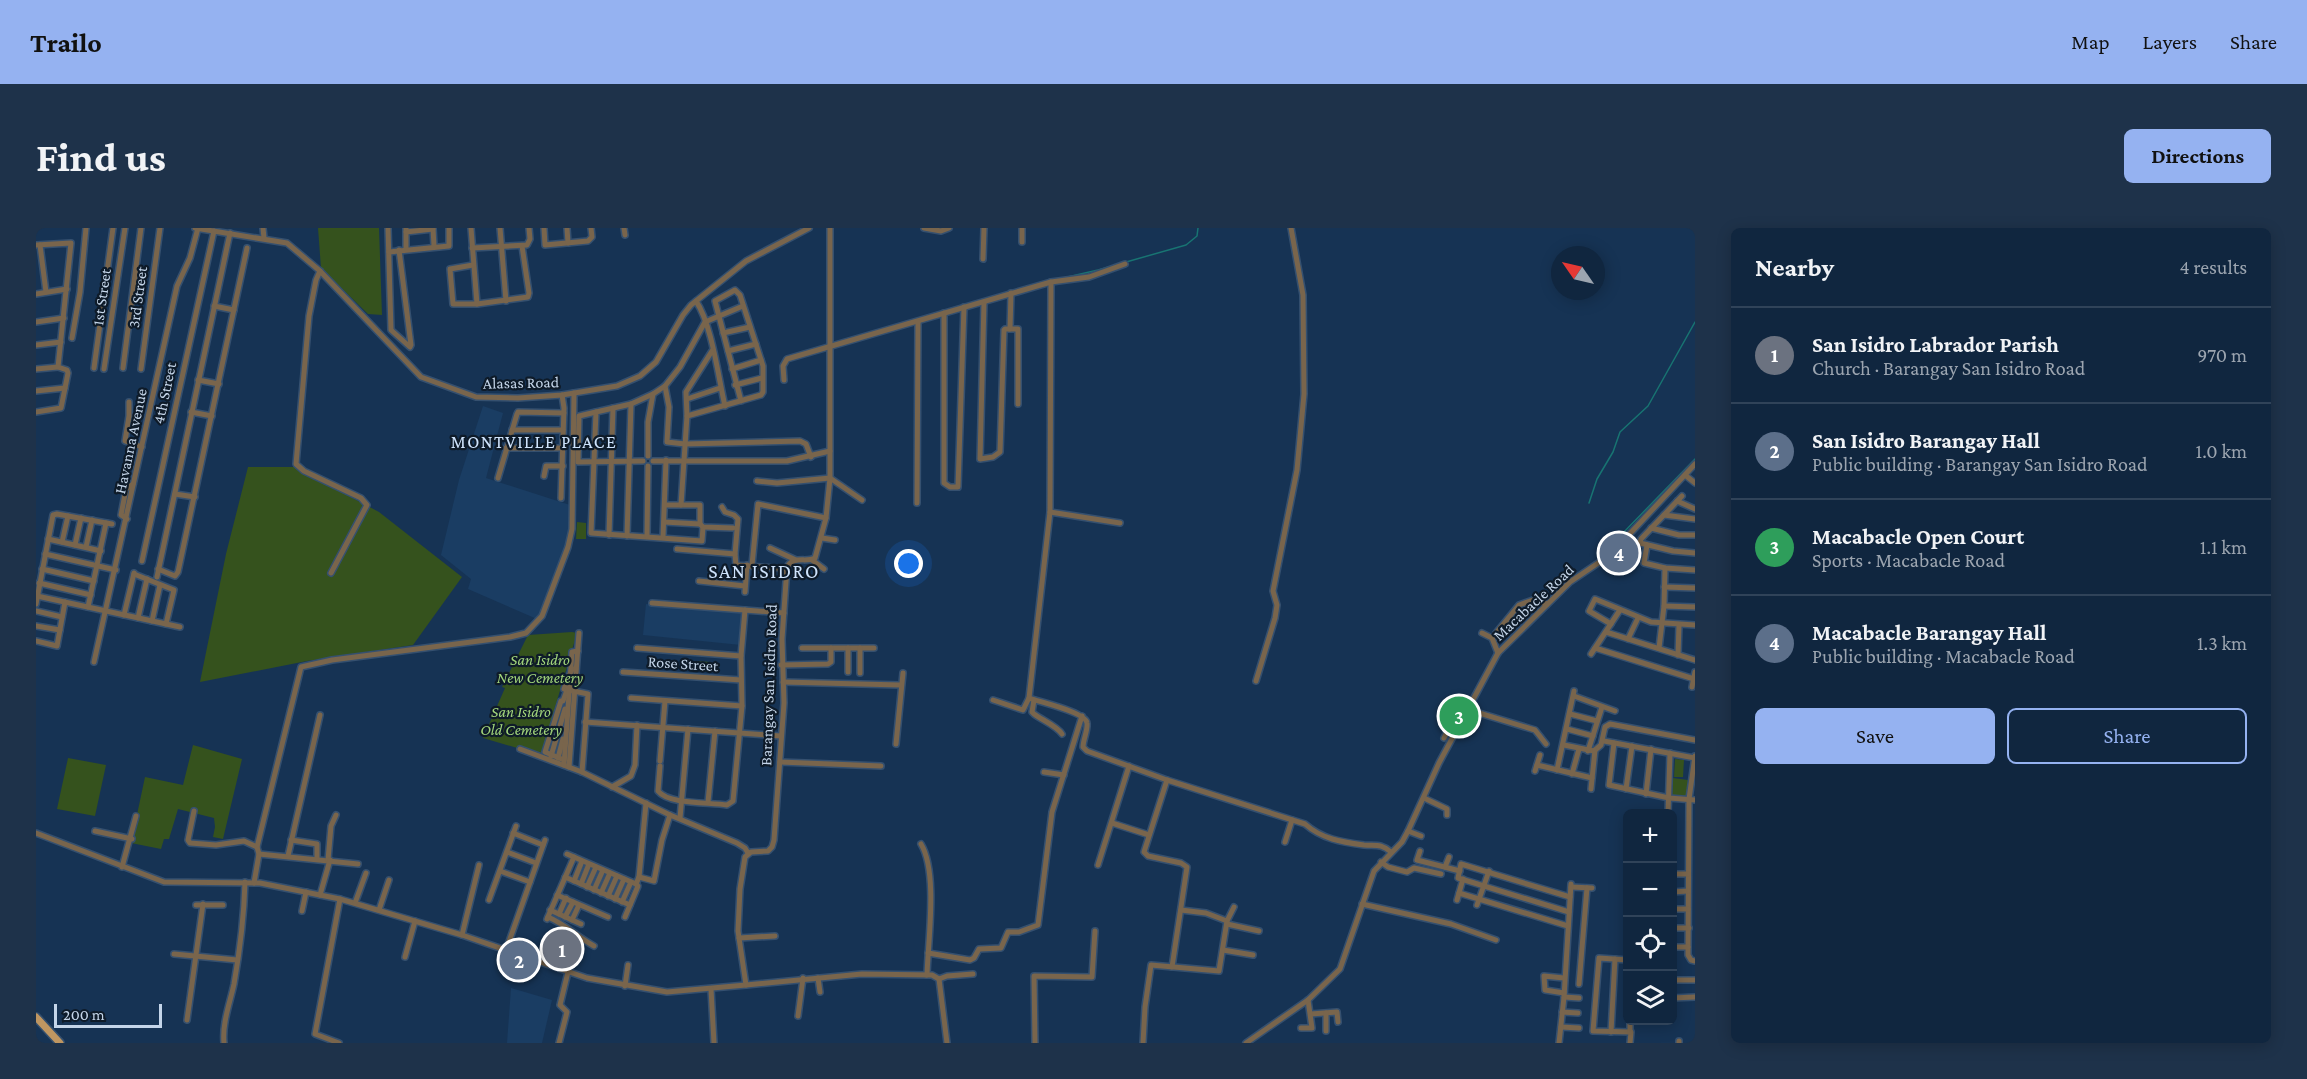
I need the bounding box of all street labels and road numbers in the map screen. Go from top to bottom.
street label: 3rd Street [125,265,150,329]
street label: 1st Street [89,267,114,327]
street label: 4th Street [150,360,179,425]
street label: Alasas Road [483,373,560,392]
street label: Havanna Avenue [111,387,150,495]
street label: Macabacle Road [1490,560,1577,644]
street label: Barangay San Isidro Road [757,603,781,766]
street label: Rose Street [647,653,719,674]

